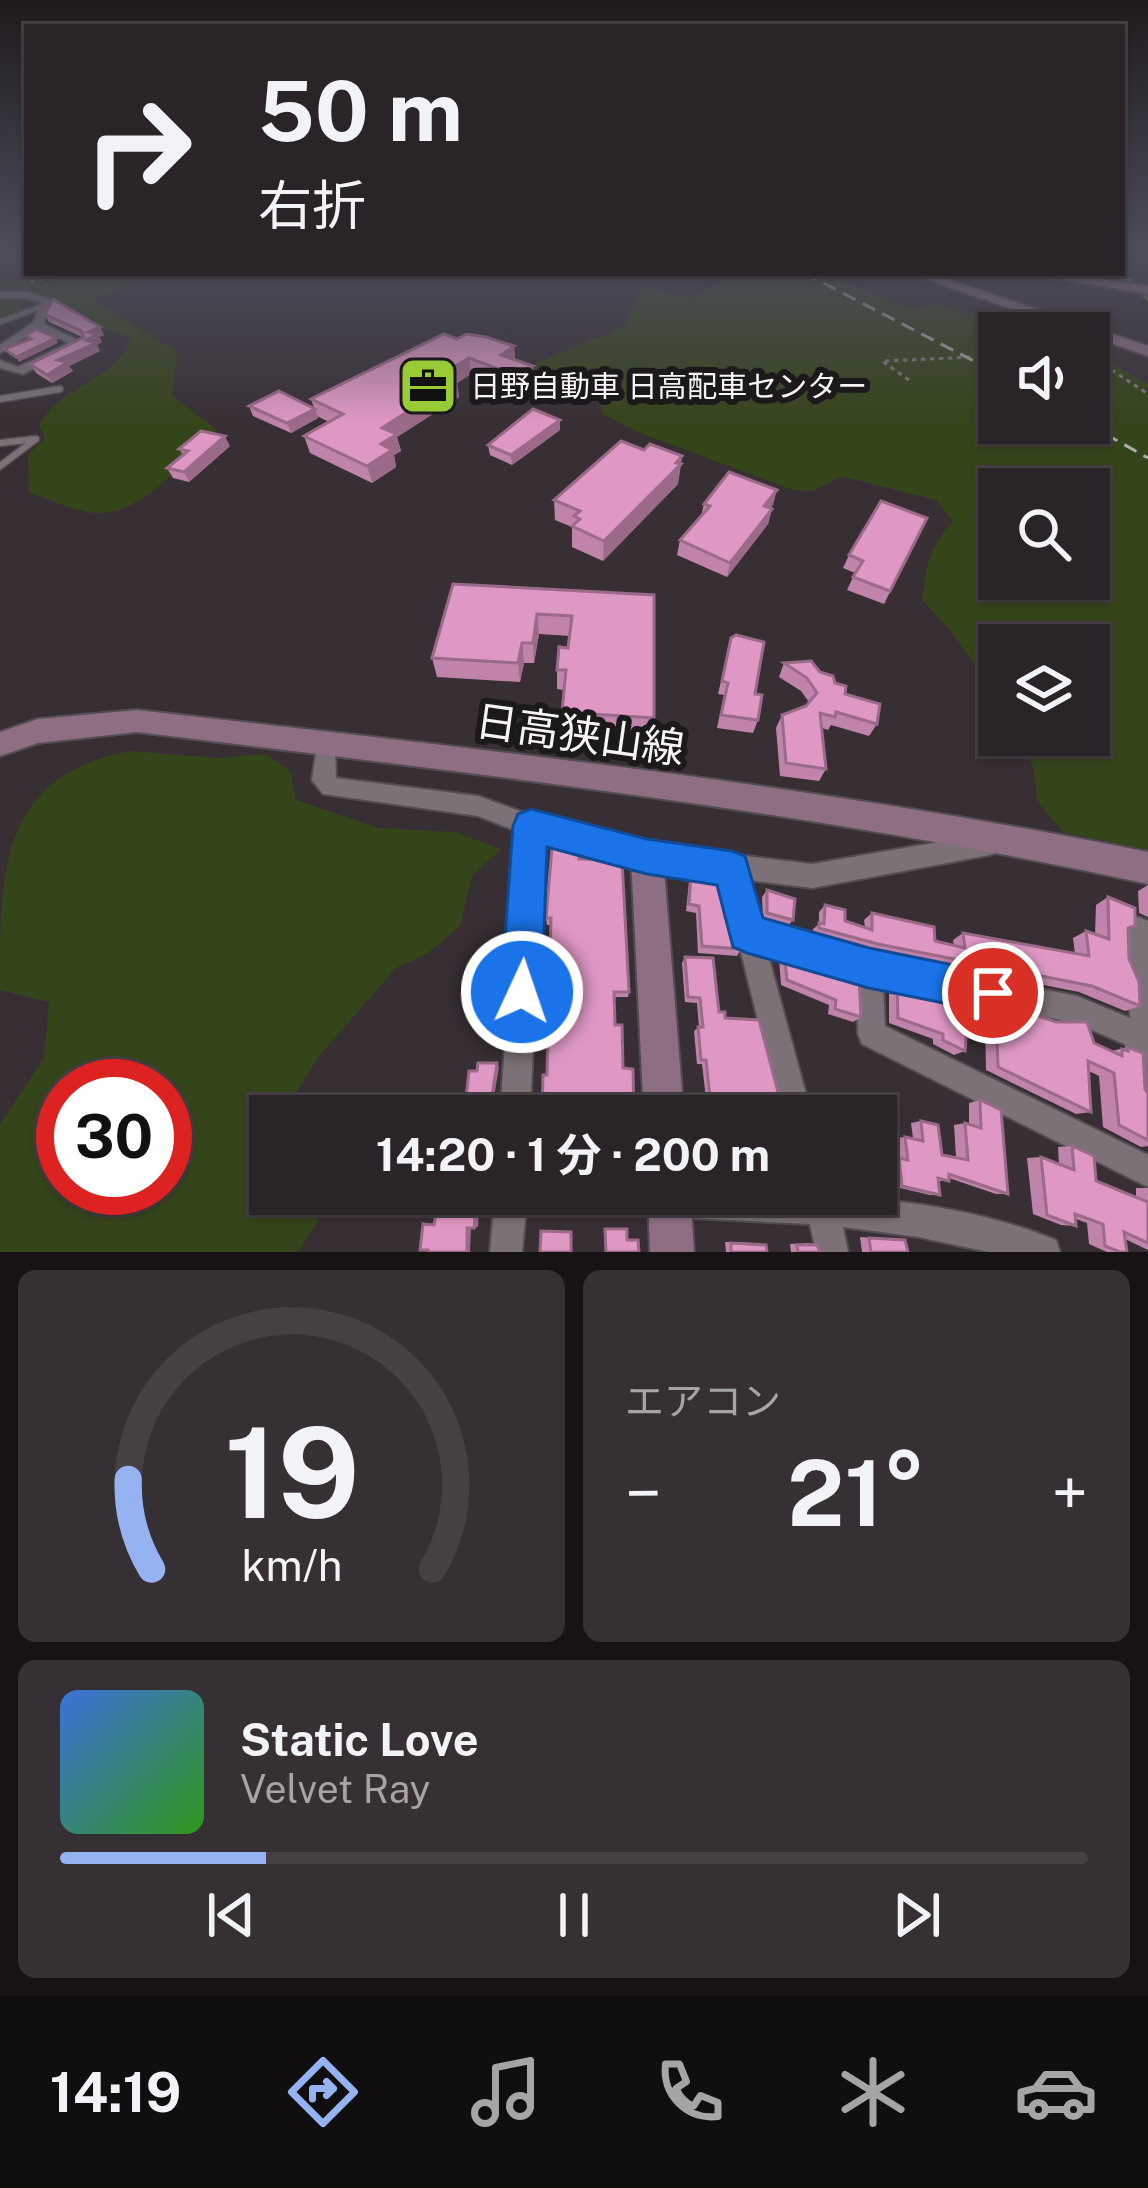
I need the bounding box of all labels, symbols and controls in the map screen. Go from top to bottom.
text: 50 m [258,61,463,160]
icon: right [60,72,216,228]
text: 右折 [258,174,366,237]
map controls [978,312,1110,756]
button: sound [978,312,1110,444]
office icon: 日野自動車 日高配車センター [397,355,459,417]
place label: 日野自動車 日高配車センター [470,368,867,404]
button: search [978,468,1110,600]
button: layers [978,624,1110,756]
street label: 日高狭山線 [473,695,687,773]
position arrow [459,929,585,1055]
pin [942,942,1044,1044]
icon: arrive [960,960,1026,1026]
speed limit sign: 30 [36,1059,192,1215]
text: 14:20 · 1 分 · 200 m [376,1128,770,1181]
text: エアコン [625,1378,781,1424]
text: 19 [224,1399,359,1546]
text: 21° [787,1440,926,1546]
text: − [625,1454,662,1532]
text: + [1051,1454,1088,1532]
text: km/h [241,1540,342,1591]
text: Static Love [240,1713,479,1766]
text: Velvet Ray [240,1766,430,1812]
icon: previous [198,1882,264,1948]
icon: pause [541,1882,607,1948]
icon: next [884,1882,950,1948]
icon: directions [281,2050,365,2134]
icon: music [464,2050,548,2134]
icon: phone [648,2050,732,2134]
icon: climate [831,2050,915,2134]
icon: car [1014,2050,1098,2134]
text: 14:19 [50,2061,181,2124]

